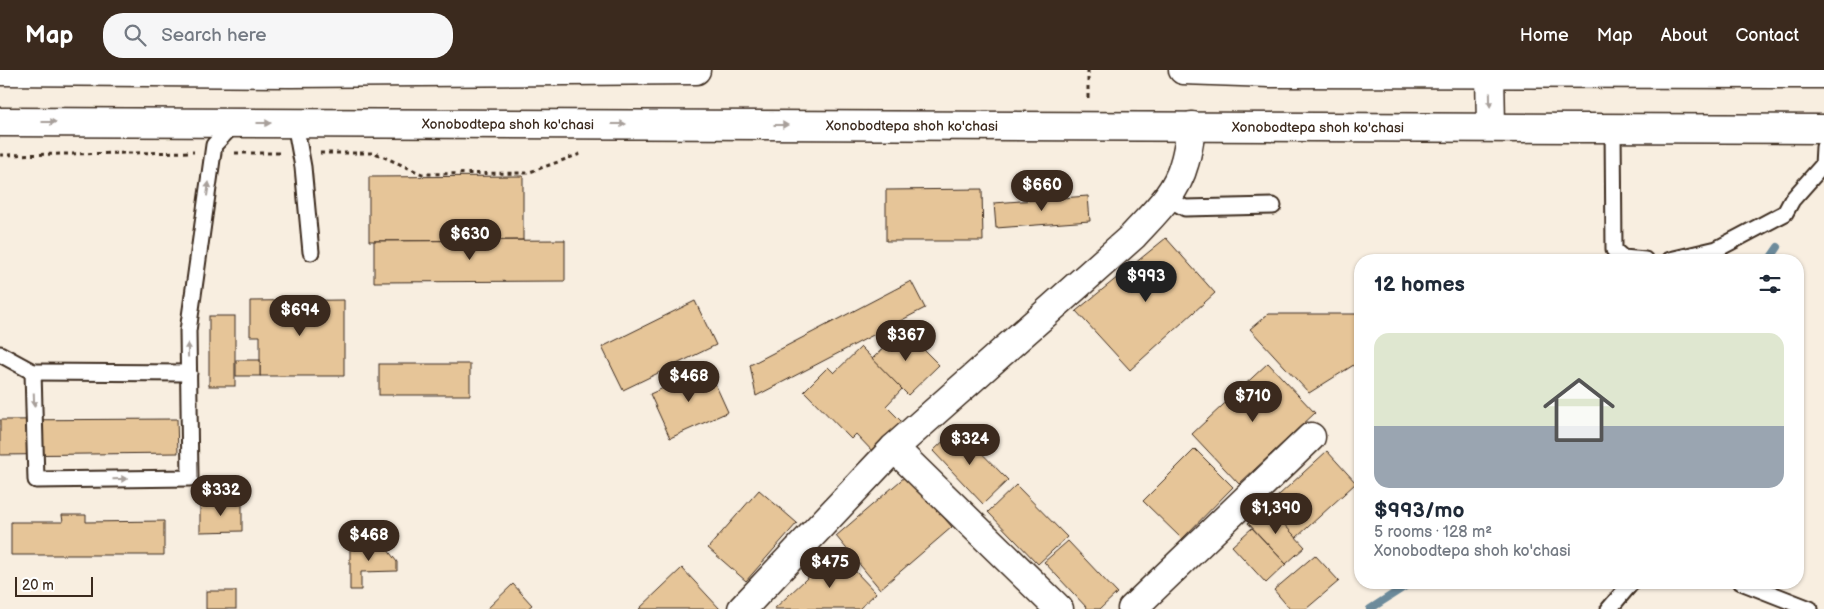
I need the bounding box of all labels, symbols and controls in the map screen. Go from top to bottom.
search box [103,13,453,58]
text: Map [25,21,73,50]
icon: search [121,21,149,49]
text: Search here [161,24,267,47]
text: Home [1520,25,1569,46]
text: Map [1597,25,1633,46]
text: About [1661,25,1708,46]
text: Contact [1736,25,1799,46]
one-way arrow [1486,92,1494,108]
street label: Xonobodtepa shoh ko'chasi [421,115,594,133]
street label: Xonobodtepa shoh ko'chasi [825,117,998,134]
one-way arrow [41,118,57,126]
street label: Xonobodtepa shoh ko'chasi [1231,118,1404,136]
one-way arrow [256,119,272,127]
one-way arrow [611,120,627,128]
one-way arrow [773,121,789,129]
pin: $660 [1012,170,1072,212]
text: $660 [1022,176,1062,195]
one-way arrow [204,181,212,197]
pin: $630 [440,218,500,261]
text: $630 [450,225,490,244]
pin: $993 [1116,260,1176,303]
text: $993 [1127,267,1165,286]
icon: filters [1756,270,1784,298]
text: 12 homes [1374,272,1465,297]
pin: $694 [270,294,330,337]
text: $694 [280,301,320,320]
pin: $367 [876,320,936,362]
text: $367 [887,326,925,345]
one-way arrow [184,342,192,358]
pin: $468 [659,360,719,403]
icon: home [1534,365,1624,455]
text: $468 [669,367,709,386]
pin: $710 [1223,380,1283,423]
text: $710 [1235,387,1271,406]
one-way arrow [30,393,38,409]
pin: $324 [940,424,1000,466]
text: $324 [951,430,989,449]
one-way arrow [112,474,128,482]
pin: $332 [191,474,251,517]
text: $332 [202,481,240,500]
pin: $1,390 [1235,492,1317,535]
text: $993/mo [1374,498,1464,523]
text: $1,390 [1251,499,1301,518]
pin: $468 [339,520,399,562]
text: 5 rooms · 128 m² [1374,523,1492,542]
text: $468 [349,526,389,545]
text: Xonobodtepa shoh ko'chasi [1374,542,1571,561]
pin: $475 [800,546,860,589]
text: $475 [811,553,849,572]
scale bar [15,574,92,597]
text: 20 m [22,577,54,594]

